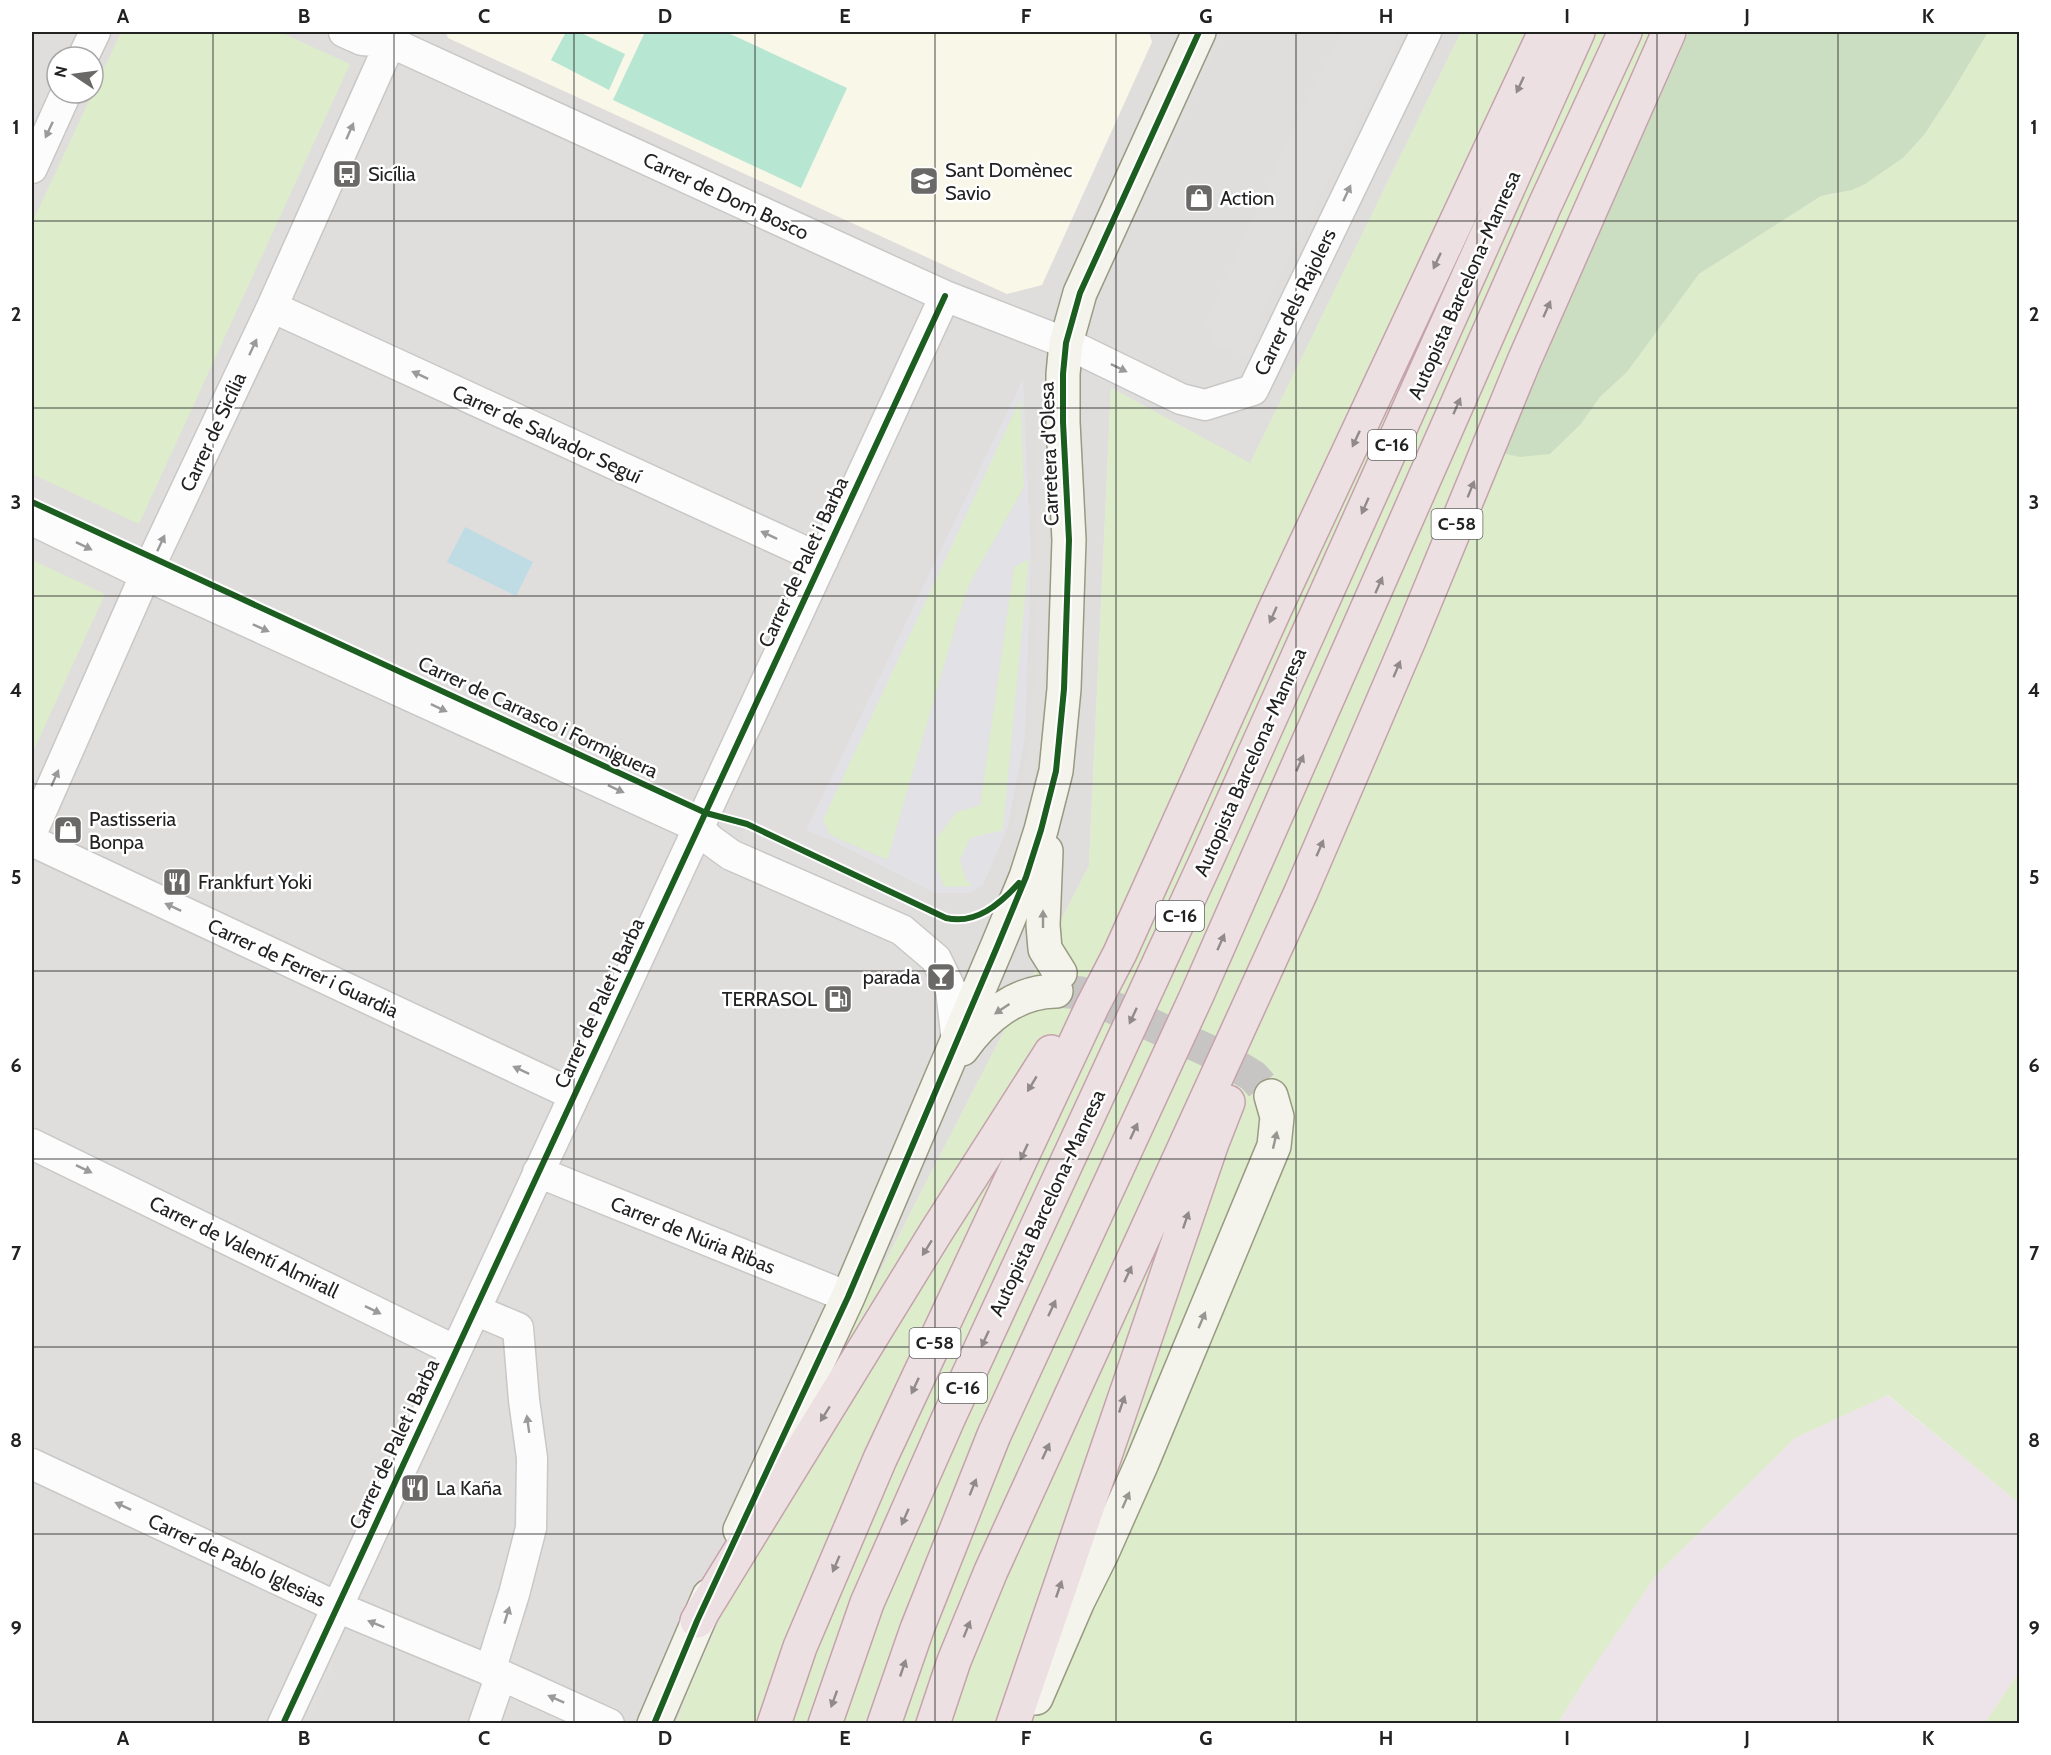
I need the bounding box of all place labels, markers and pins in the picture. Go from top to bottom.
bus stop icon: Sicília [331,158,363,190]
place label: Sant Domènec Savio [945,158,1072,205]
place label: Sicília [368,162,416,186]
school or university icon: Sant Domènec Savio [908,165,940,197]
shop icon: Action [1183,182,1215,214]
place label: Action [1220,186,1274,210]
place label: Pastisseria Bonpa [89,807,176,854]
shop icon: Pastisseria Bonpa [52,814,84,846]
restaurant icon: Frankfurt Yoki [161,866,193,898]
place label: Frankfurt Yoki [198,870,312,894]
bar icon: parada [925,961,957,993]
place label: parada [863,965,920,989]
fuel station icon: TERRASOL [822,983,854,1015]
place label: TERRASOL [722,987,817,1011]
restaurant icon: La Kaña [399,1472,431,1504]
place label: La Kaña [436,1476,502,1500]

